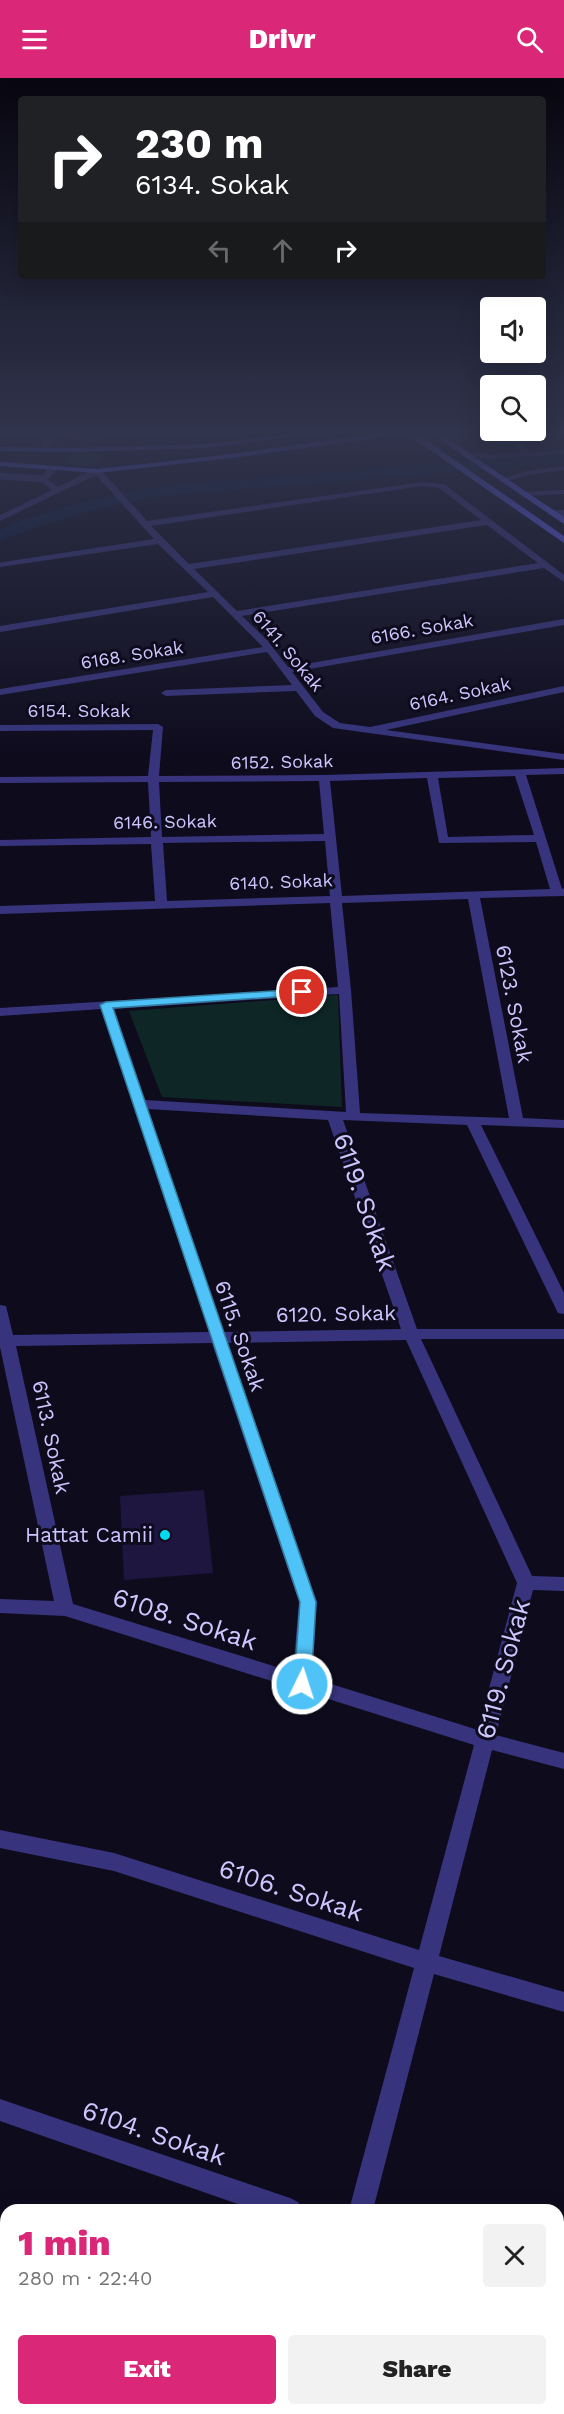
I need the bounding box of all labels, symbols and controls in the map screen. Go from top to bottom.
icon: menu [18,23,51,56]
text: Drivr [249,23,315,55]
icon: search [513,23,546,56]
text: 230 m [135,119,264,168]
icon: right [36,120,114,198]
text: 6134. Sokak [135,169,289,201]
icon: left [203,234,236,267]
icon: ahead [266,234,299,267]
icon: right [329,234,362,267]
map controls [480,297,546,441]
button: sound [480,297,546,363]
button: search [480,375,546,441]
street label: 6141. Sokak [248,606,328,695]
street label: 6166. Sokak [369,609,475,648]
street label: 6168. Sokak [79,636,185,673]
street label: 6164. Sokak [407,672,513,715]
street label: 6154. Sokak [28,700,130,721]
street label: 6152. Sokak [231,750,333,773]
street label: 6146. Sokak [113,810,217,833]
street label: 6140. Sokak [229,869,333,894]
street label: 6123. Sokak [491,943,538,1065]
pin [276,966,327,1017]
icon: arrive [285,975,318,1008]
street label: 6119. Sokak [327,1129,403,1275]
street label: 6115. Sokak [210,1277,271,1395]
street label: 6120. Sokak [276,1300,396,1327]
street label: 6113. Sokak [27,1378,76,1496]
place label: Hattat Camii [25,1522,153,1547]
marker: Hattat Camii [158,1528,172,1542]
street label: 6108. Sokak [109,1582,261,1657]
street label: 6119. Sokak [470,1595,536,1742]
position arrow [270,1652,334,1716]
street label: 6106. Sokak [215,1853,367,1928]
street label: 6104. Sokak [78,2094,230,2172]
text: 1 min [18,2222,111,2264]
button: close [483,2224,546,2287]
text: 280 m · 22:40 [18,2266,152,2290]
button: Exit [18,2335,276,2404]
button: Share [288,2335,546,2404]

